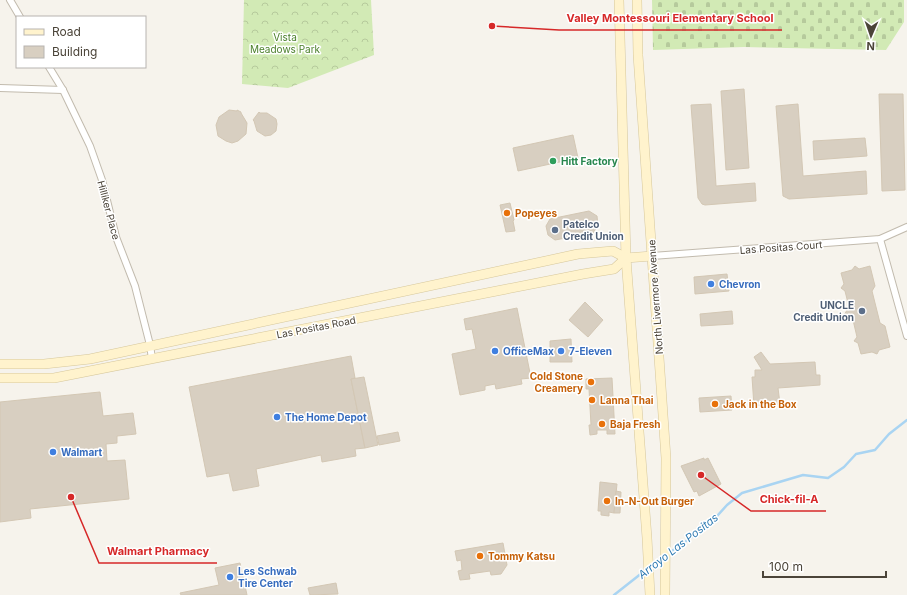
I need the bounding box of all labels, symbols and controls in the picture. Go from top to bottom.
callout: Valley Montessouri Elementary School [559,7,782,30]
text: Valley Montessouri Elementary School [567,11,773,25]
legend [16,16,146,68]
north arrow [851,16,891,56]
text: Road [52,24,81,39]
park label: Vista Meadows Park [250,31,321,55]
text: N [866,39,875,53]
text: Building [52,44,97,59]
place label: Hitt Factory [561,155,618,168]
marker: Hitt Factory [548,156,558,166]
street label: Hilliker Place [95,179,123,241]
place label: Popeyes [515,207,557,220]
marker: Popeyes [502,208,512,218]
place label: Patelco Credit Union [563,218,624,242]
marker: Patelco Credit Union [550,225,560,235]
street label: Las Positas Court [739,238,823,256]
street label: North Livermore Avenue [645,239,665,355]
place label: Chevron [719,278,761,290]
marker: Chevron [706,279,716,289]
place label: UNCLE Credit Union [793,299,854,323]
marker: UNCLE Credit Union [857,306,867,316]
street label: Las Positas Road [275,313,357,341]
place label: OfficeMax [503,345,554,357]
place label: 7-Eleven [569,345,612,357]
marker: OfficeMax [490,346,500,356]
marker: 7-Eleven [556,346,566,356]
place label: Cold Stone Creamery [530,370,583,395]
marker: Cold Stone Creamery [586,377,596,387]
place label: Lanna Thai [600,394,654,406]
marker: Lanna Thai [587,395,597,405]
place label: Jack in the Box [723,398,797,410]
marker: Jack in the Box [710,399,720,409]
place label: The Home Depot [285,411,367,423]
marker: The Home Depot [272,412,282,422]
place label: Baja Fresh [610,418,661,430]
marker: Baja Fresh [597,419,607,429]
place label: Walmart [61,446,103,458]
marker: Walmart [48,447,58,457]
callout: Chick-fil-A [751,488,826,511]
text: Chick-fil-A [760,492,818,506]
place label: In-N-Out Burger [615,495,694,508]
marker: In-N-Out Burger [602,496,612,506]
water label: Arroyo Las Positas [634,510,721,582]
callout: Walmart Pharmacy [99,540,217,563]
text: Walmart Pharmacy [107,544,209,558]
place label: Tommy Katsu [488,550,555,563]
marker: Tommy Katsu [475,551,485,561]
scale bar [763,553,886,579]
text: 100 m [769,559,803,574]
place label: Les Schwab Tire Center [238,565,297,589]
marker: Les Schwab Tire Center [225,572,235,582]

